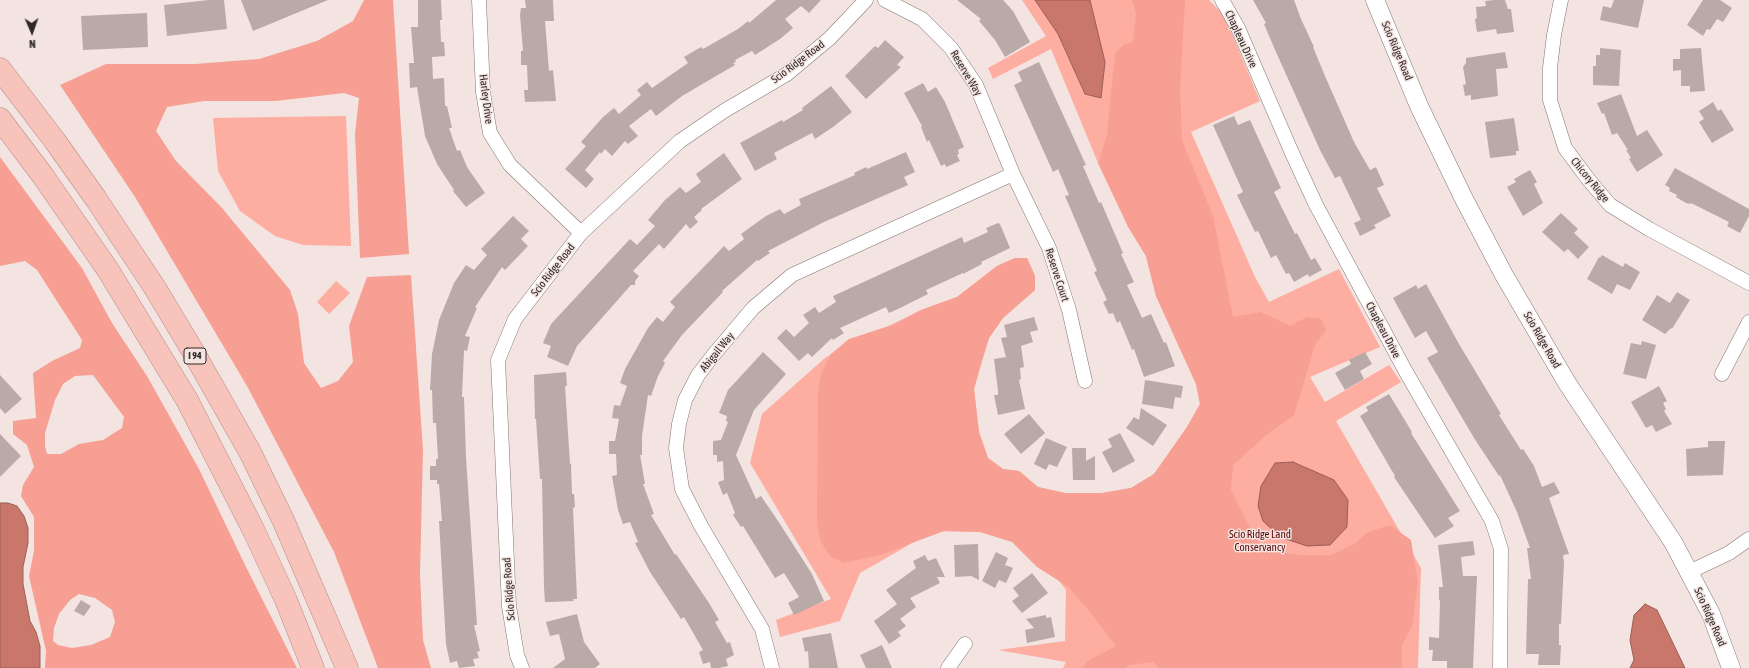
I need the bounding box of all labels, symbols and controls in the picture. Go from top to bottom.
street label: Chapleau Drive [1222,8,1260,70]
north arrow [12,12,52,52]
street label: Scio Ridge Road [1379,19,1415,83]
text: N [29,38,36,50]
street label: Scio Ridge Road [769,38,827,86]
street label: Reserve Way [947,48,985,98]
street label: Harley Drive [476,73,496,125]
street label: Chicory Ridge [1568,155,1612,205]
street label: Scio Ridge Road [528,241,578,299]
street label: Reserve Court [1042,247,1072,303]
street label: Chapleau Drive [1363,300,1403,360]
street label: Scio Ridge Road [1520,309,1564,371]
street label: Abigail Way [697,330,737,374]
road number: I 94 [184,348,206,364]
park label: Scio Ridge Land Conservancy [1229,528,1291,554]
street label: Scio Ridge Road [500,557,518,621]
street label: Scio Ridge Road [1691,585,1729,649]

